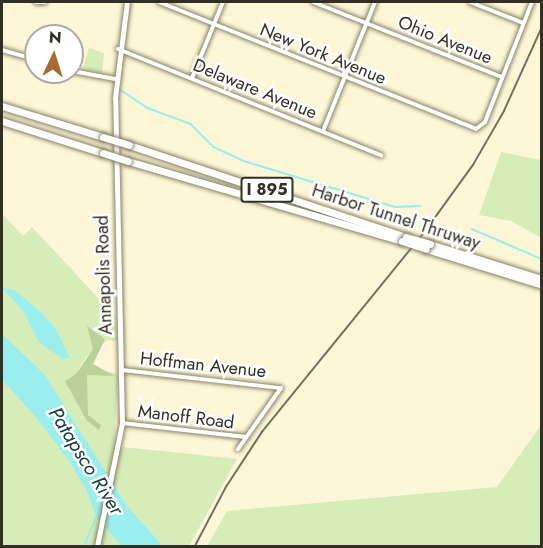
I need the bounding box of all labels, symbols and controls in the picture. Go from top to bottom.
street label: Ohio Avenue [395,11,495,69]
street label: New York Avenue [257,19,389,89]
north arrow [24,24,84,84]
text: N [48,26,62,49]
street label: Delaware Avenue [190,54,320,124]
road number: I 895 [240,177,294,203]
street label: Harbor Tunnel Thruway [309,180,483,254]
street label: Annapolis Road [91,215,117,335]
street label: Hoffman Avenue [139,348,267,382]
street label: Manoff Road [137,400,235,434]
water label: Patapsco River [43,403,129,519]

